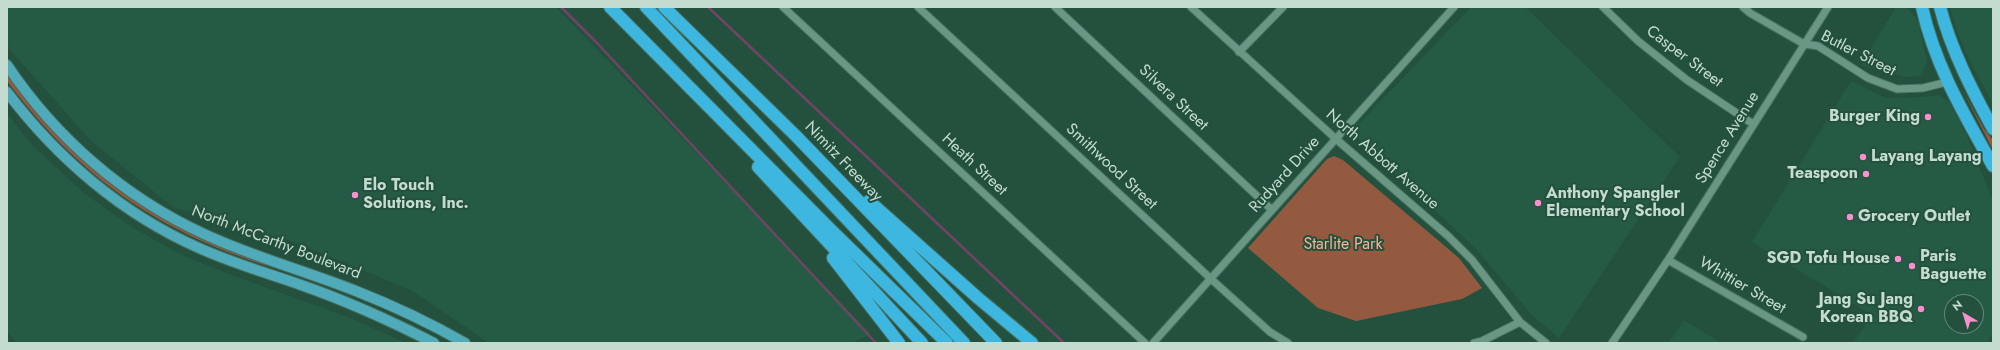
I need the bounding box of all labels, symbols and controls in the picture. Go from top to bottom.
street label: Casper Street [1642,22,1726,92]
street label: Butler Street [1817,27,1899,81]
street label: Silvera Street [1134,61,1212,135]
street label: Spence Avenue [1692,88,1764,188]
street label: North Abbott Avenue [1322,106,1442,214]
place label: Burger King [1829,107,1920,127]
marker: Burger King [1923,112,1933,122]
street label: Nimitz Freeway [800,118,886,206]
street label: Smithwood Street [1061,120,1161,214]
street label: Heath Street [937,130,1011,200]
street label: Rudyard Drive [1246,133,1324,217]
place label: Layang Layang [1871,147,1982,167]
marker: Layang Layang [1858,152,1868,162]
place label: Teaspoon [1788,164,1858,184]
marker: Teaspoon [1861,169,1871,179]
place label: Elo Touch Solutions, Inc. [363,176,469,214]
place label: Anthony Spangler Elementary School [1546,184,1685,222]
marker: Elo Touch Solutions, Inc. [350,190,360,200]
marker: Anthony Spangler Elementary School [1533,198,1543,208]
street label: North McCarthy Boulevard [189,202,363,284]
place label: Grocery Outlet [1858,207,1970,227]
marker: Grocery Outlet [1845,212,1855,222]
park label: Starlite Park [1303,235,1383,255]
place label: Paris Baguette [1920,247,1987,285]
place label: SGD Tofu House [1766,249,1890,269]
street label: Whittier Street [1695,253,1789,319]
marker: SGD Tofu House [1893,254,1903,264]
marker: Paris Baguette [1907,261,1917,271]
place label: Jang Su Jang Korean BBQ [1818,290,1913,328]
north arrow [1944,294,1984,334]
text: N [1949,296,1966,314]
marker: Jang Su Jang Korean BBQ [1916,304,1926,314]

